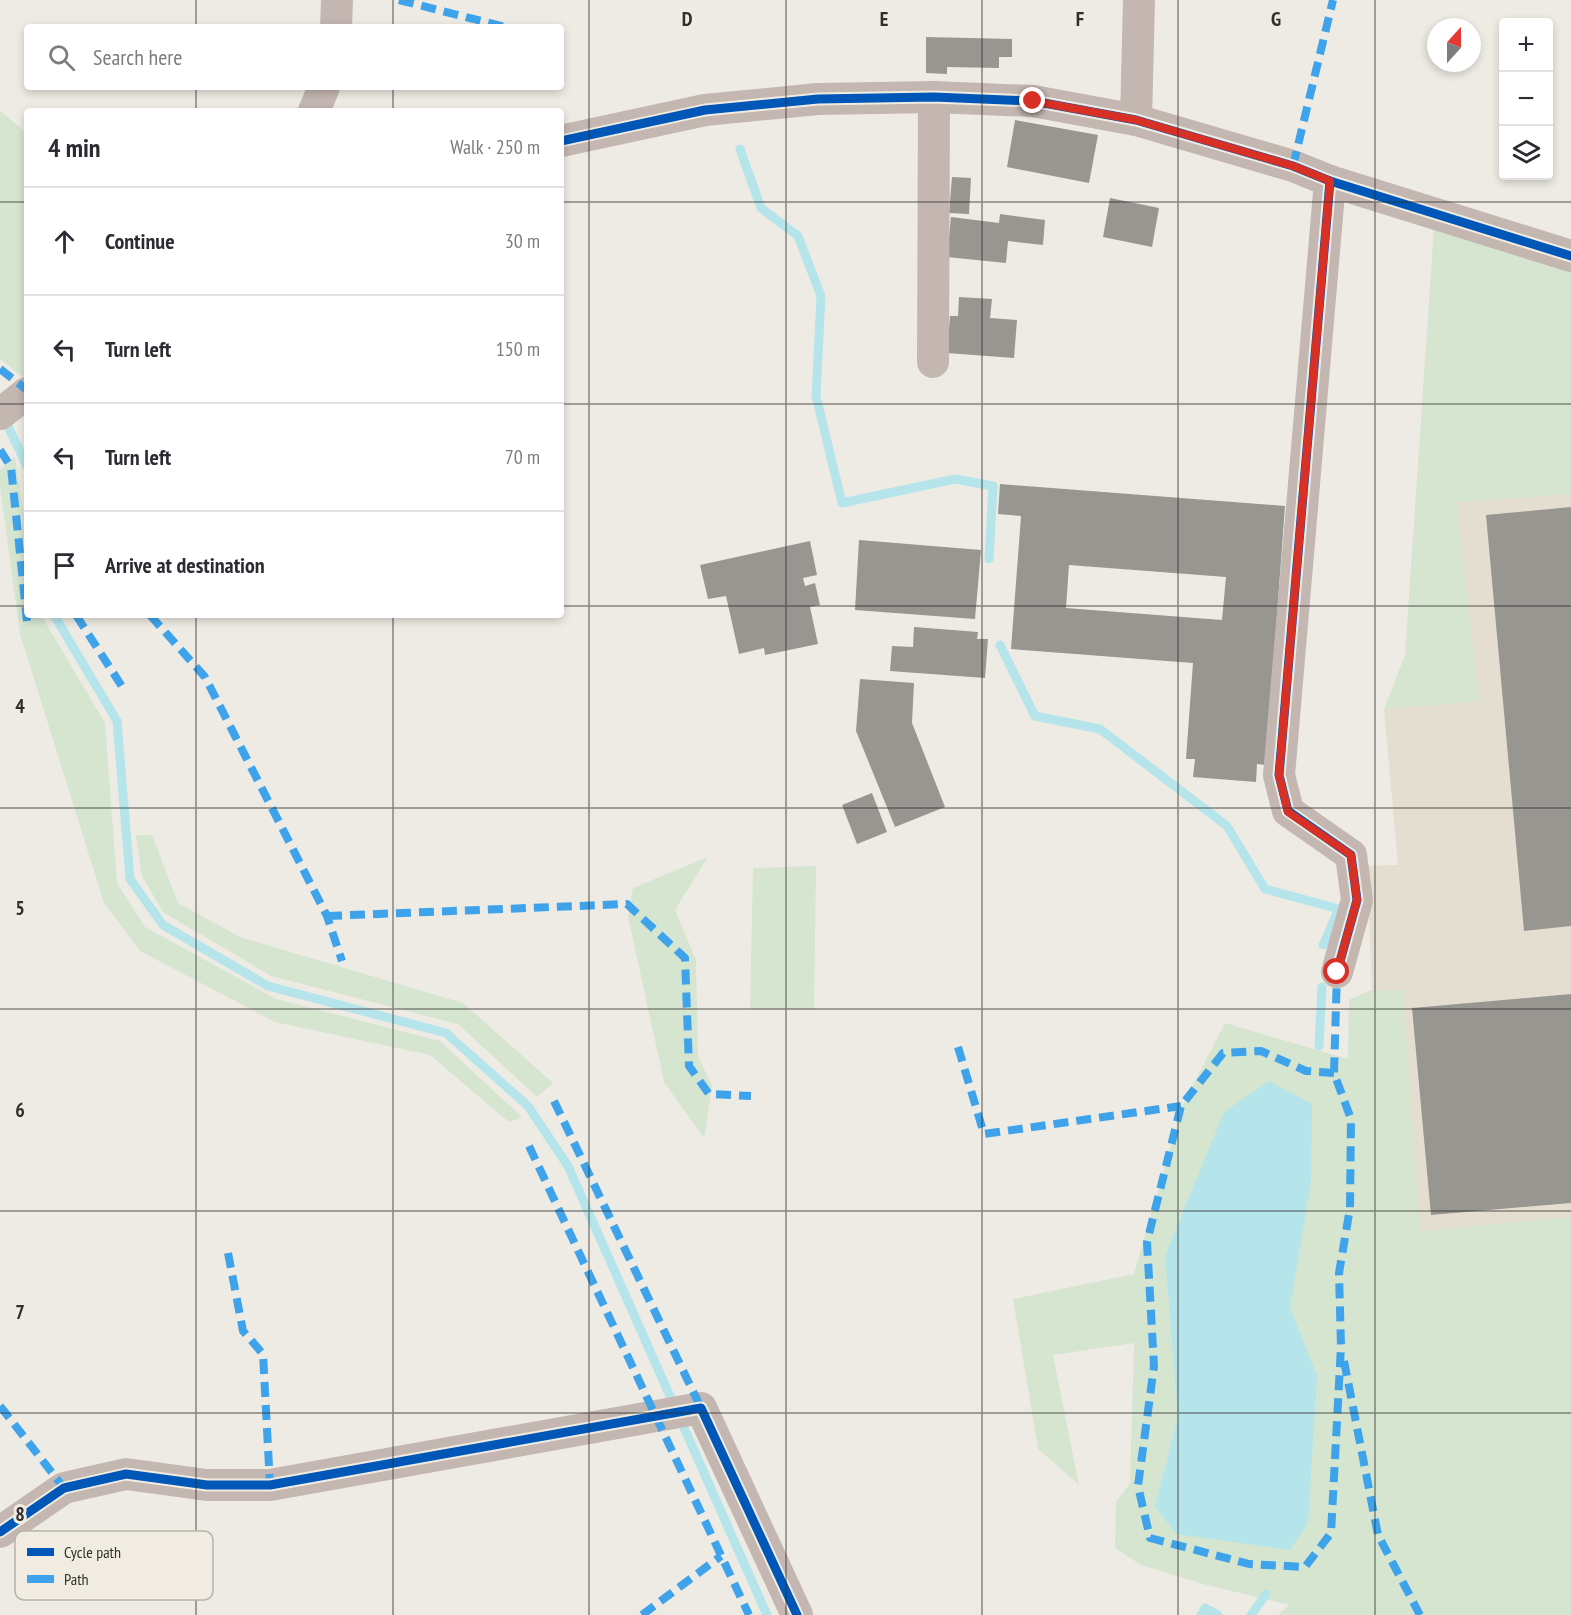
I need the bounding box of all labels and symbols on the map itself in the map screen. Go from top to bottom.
text: D [682,6,693,32]
text: E [880,6,888,32]
text: F [1076,6,1084,32]
text: G [1271,6,1281,32]
north arrow [1427,18,1481,72]
route end [1019,87,1045,113]
text: 4 [15,693,25,719]
text: 5 [15,895,25,921]
route start [1323,958,1349,984]
text: 6 [15,1097,25,1123]
text: 7 [15,1299,25,1325]
text: 8 [15,1501,25,1527]
legend [15,1531,213,1600]
text: Cycle path [64,1542,121,1562]
text: Path [64,1569,89,1589]

